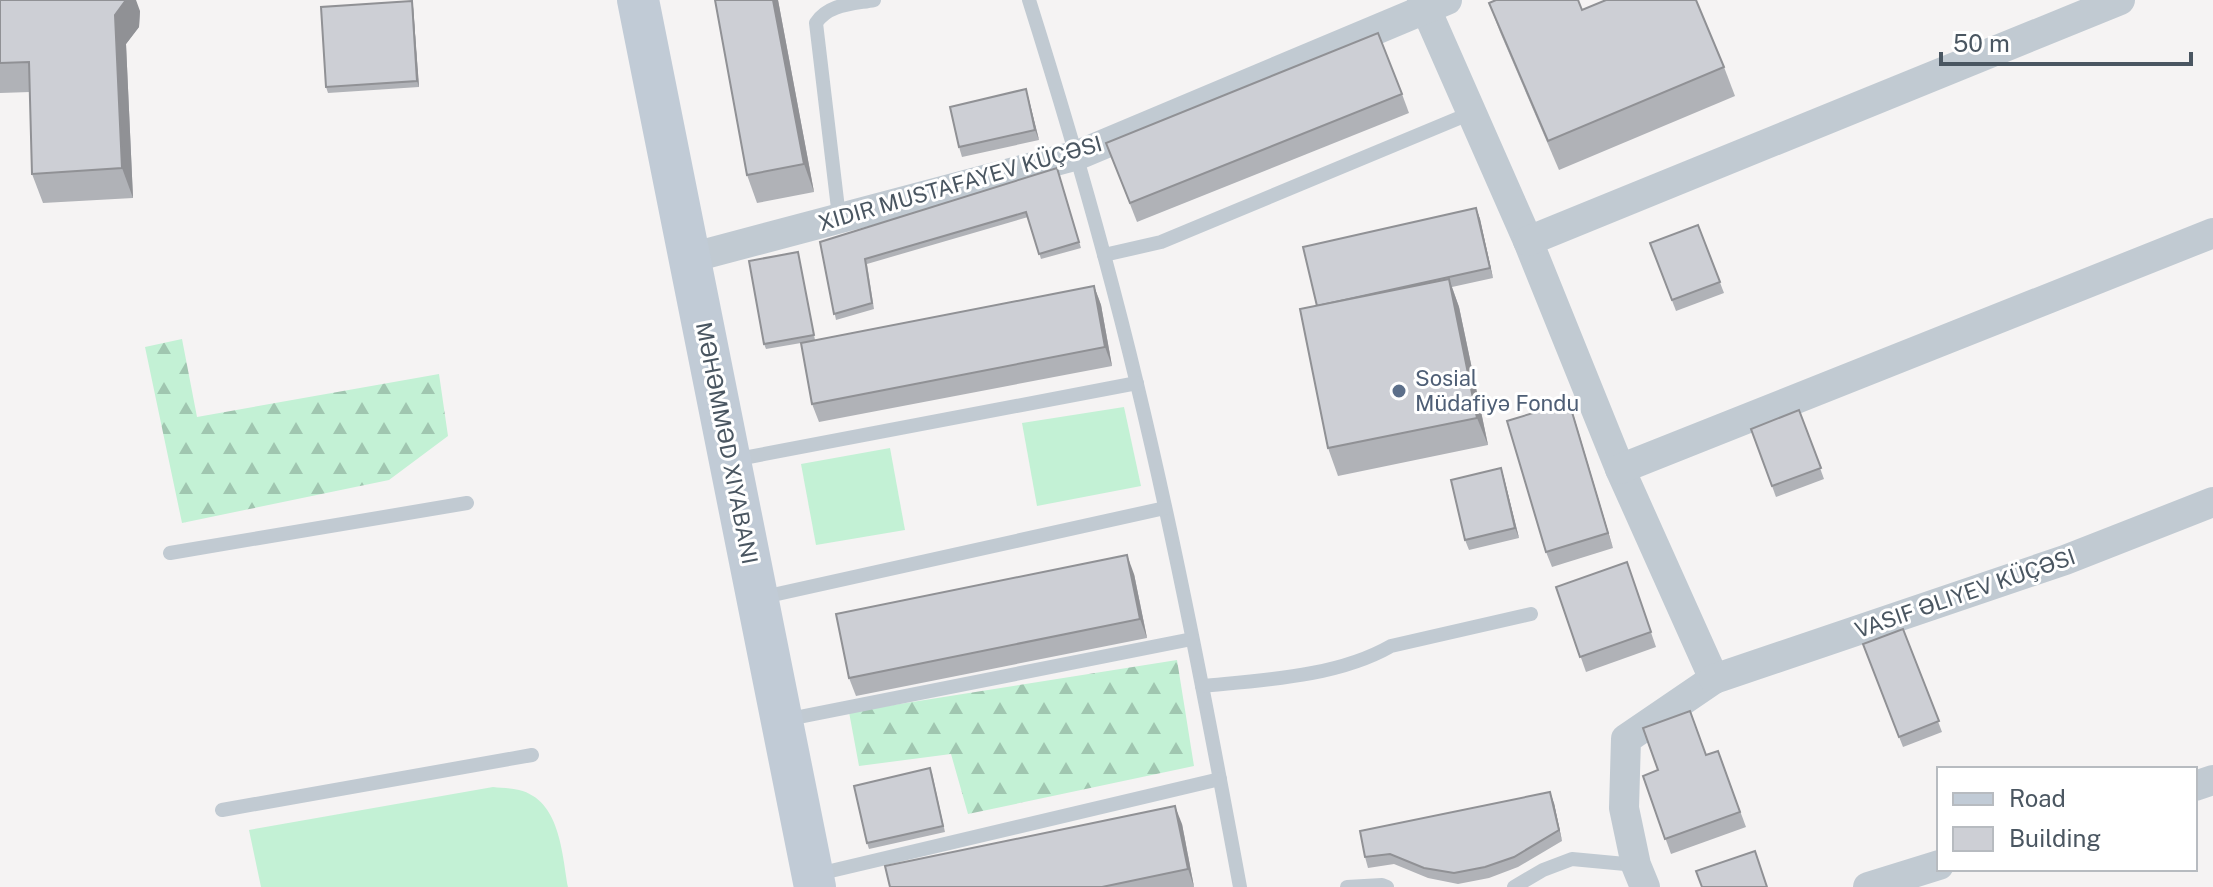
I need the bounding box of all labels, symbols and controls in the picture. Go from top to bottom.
scale bar [1941,16,2191,66]
text: 50 m [1953,29,2010,57]
street label: XIDIR MUSTAFAYEV KÜÇƏSI [815,129,1105,236]
street label: MƏHƏMMƏD XIYABANI [691,320,763,566]
place label: Sosial Müdafiyə Fondu [1415,365,1579,416]
marker: Sosial Müdafiyə Fondu [1390,382,1408,400]
street label: VASIF ƏLIYEV KÜÇƏSI [1851,542,2079,643]
legend [1937,767,2197,871]
text: Road [2009,784,2066,812]
text: Building [2009,824,2101,852]

